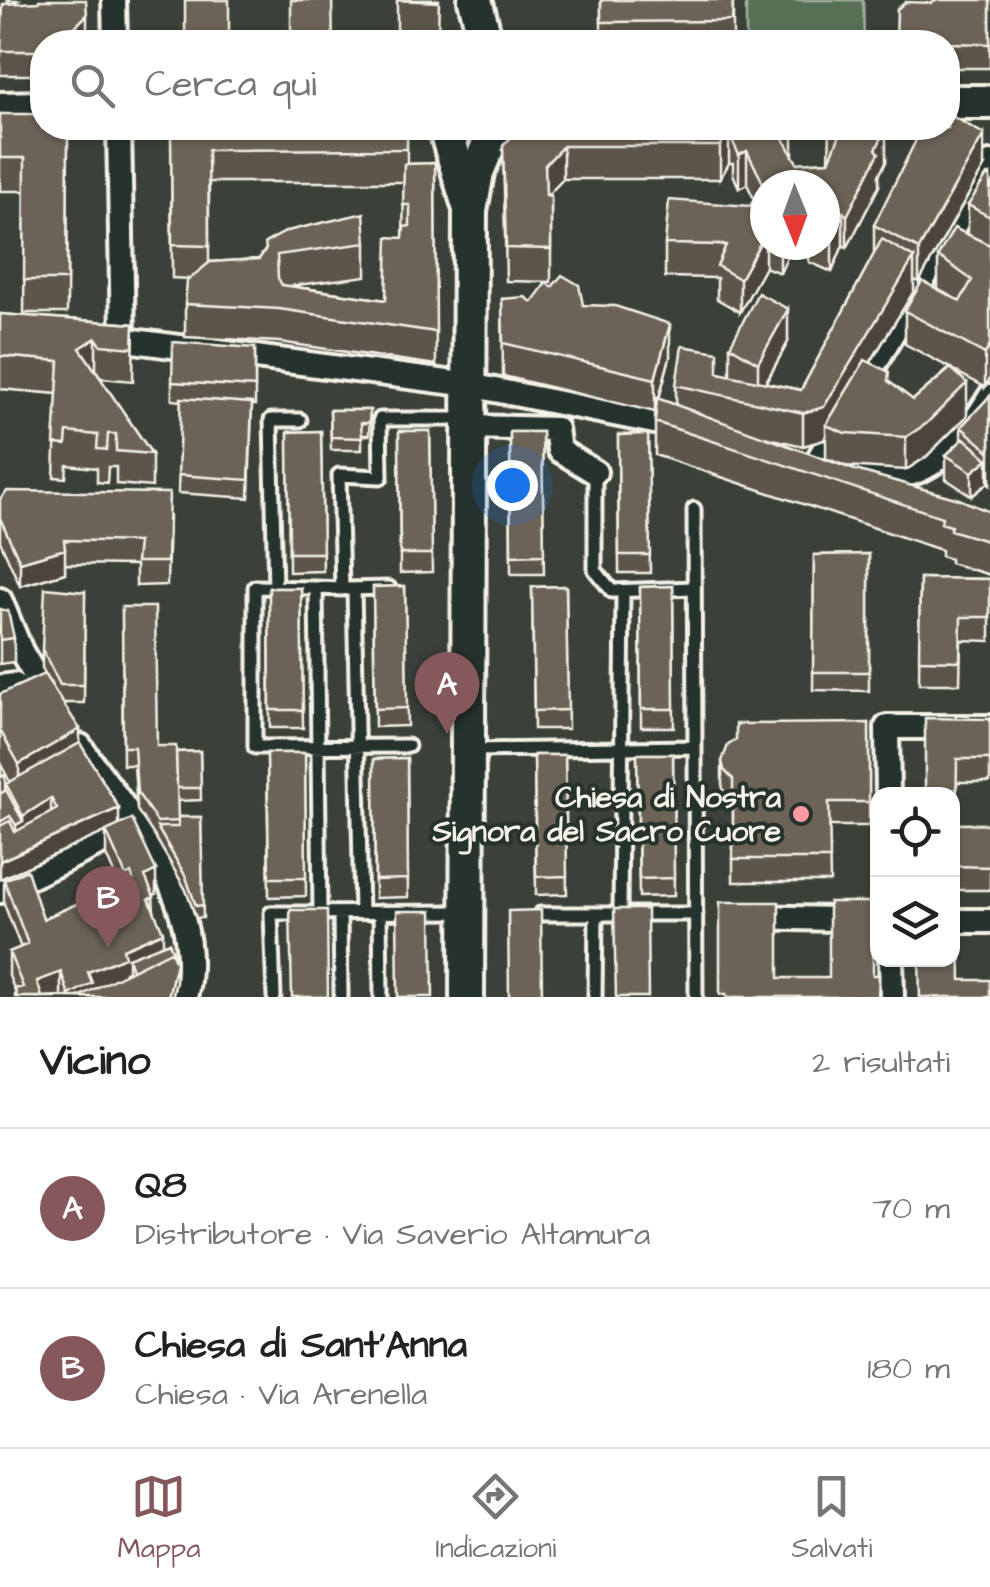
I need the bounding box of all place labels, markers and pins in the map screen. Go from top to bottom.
pin: A [414,652,480,734]
place label: Chiesa di Nostra Signora del Sacro Cuore [432,777,782,855]
marker: Chiesa di Nostra Signora del Sacro Cuore [790,803,812,825]
pin: B [76,866,140,948]

